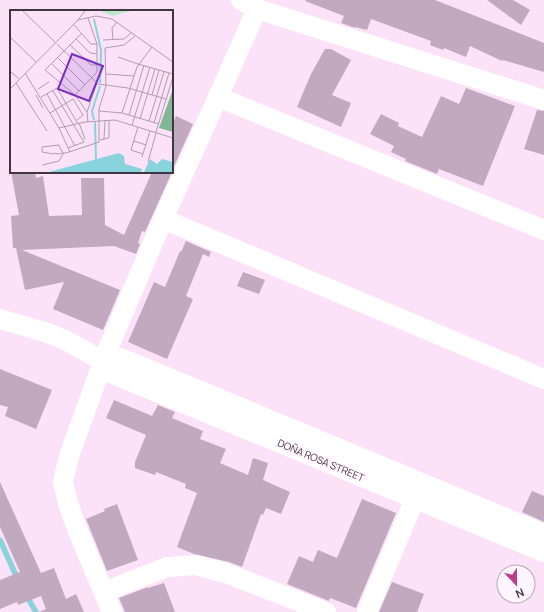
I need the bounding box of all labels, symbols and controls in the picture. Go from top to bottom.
inset map [10,10,173,173]
street label: DOÑA ROSA STREET [275,435,367,485]
north arrow [496,564,536,604]
text: N [513,585,526,602]

